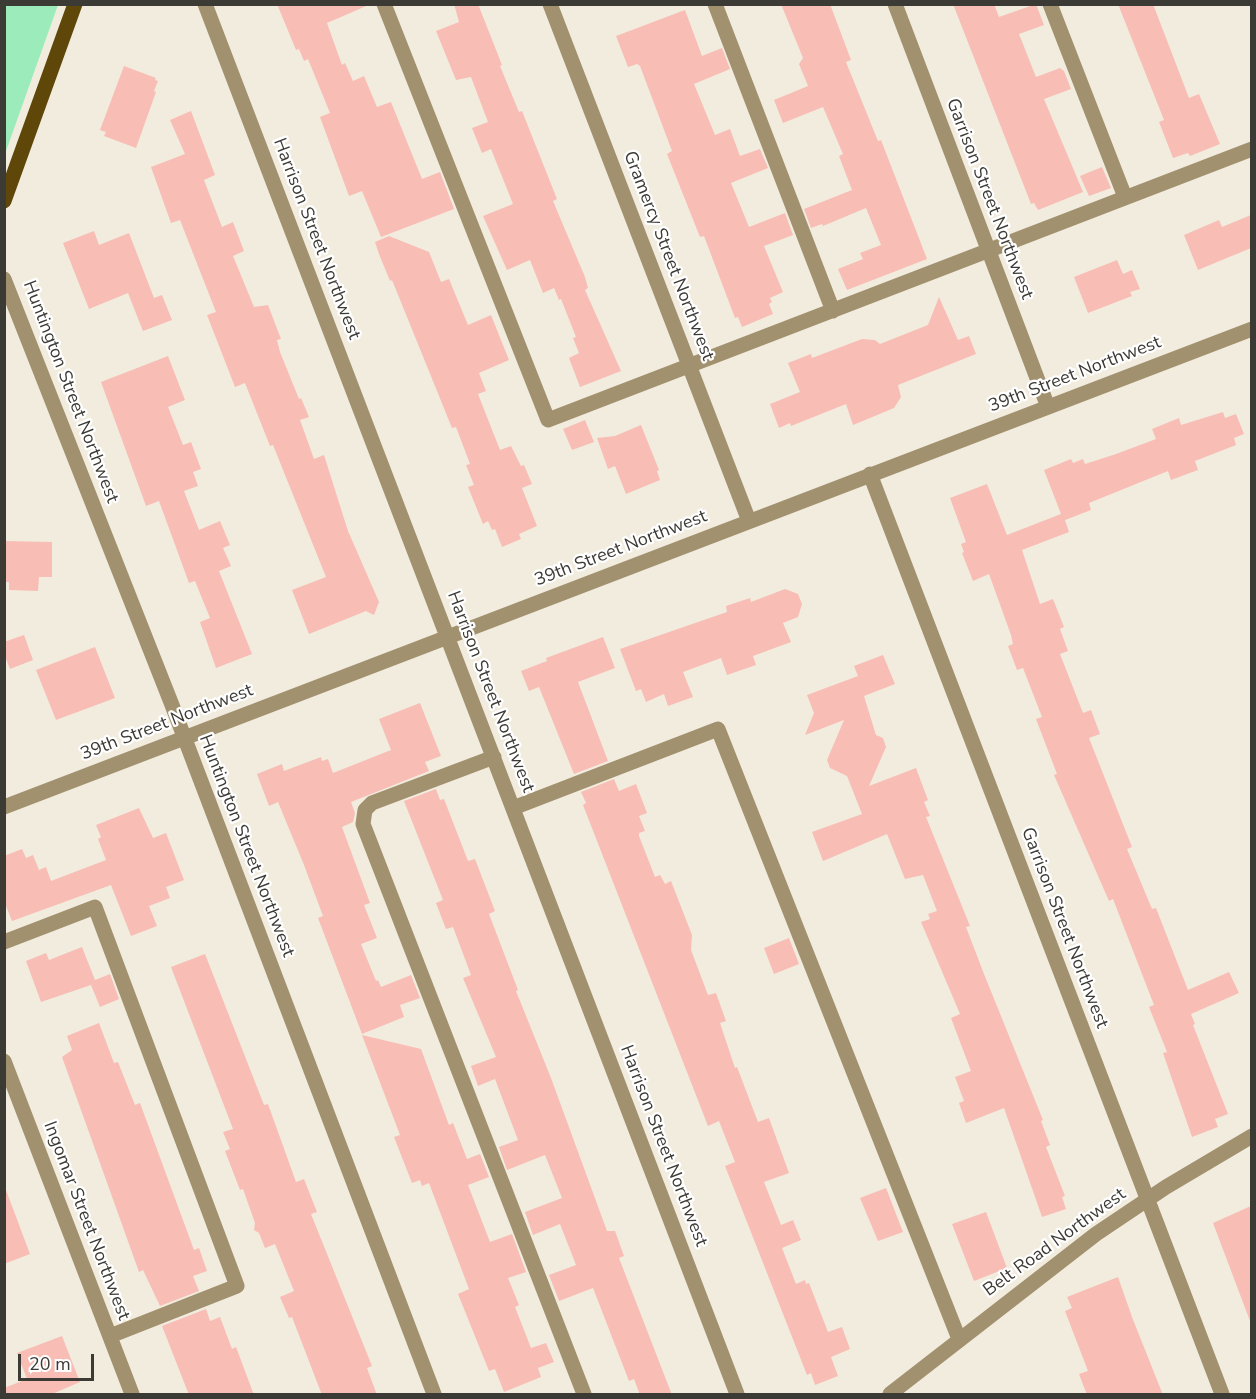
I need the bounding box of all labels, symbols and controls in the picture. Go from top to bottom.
street label: Garrison Street Northwest [941,96,1037,302]
street label: Harrison Street Northwest [268,135,364,343]
street label: Gramercy Street Northwest [618,148,718,364]
street label: Huntington Street Northwest [18,278,122,506]
street label: 39th Street Northwest [986,332,1164,418]
street label: 39th Street Northwest [532,506,710,592]
street label: Harrison Street Northwest [442,588,538,796]
street label: 39th Street Northwest [78,680,256,766]
street label: Huntington Street Northwest [194,732,298,960]
street label: Garrison Street Northwest [1016,825,1112,1031]
street label: Harrison Street Northwest [615,1042,711,1250]
street label: Ingomar Street Northwest [38,1119,134,1323]
street label: Belt Road Northwest [980,1184,1130,1302]
scale bar [21,1342,98,1380]
text: 20 m [29,1352,71,1376]

